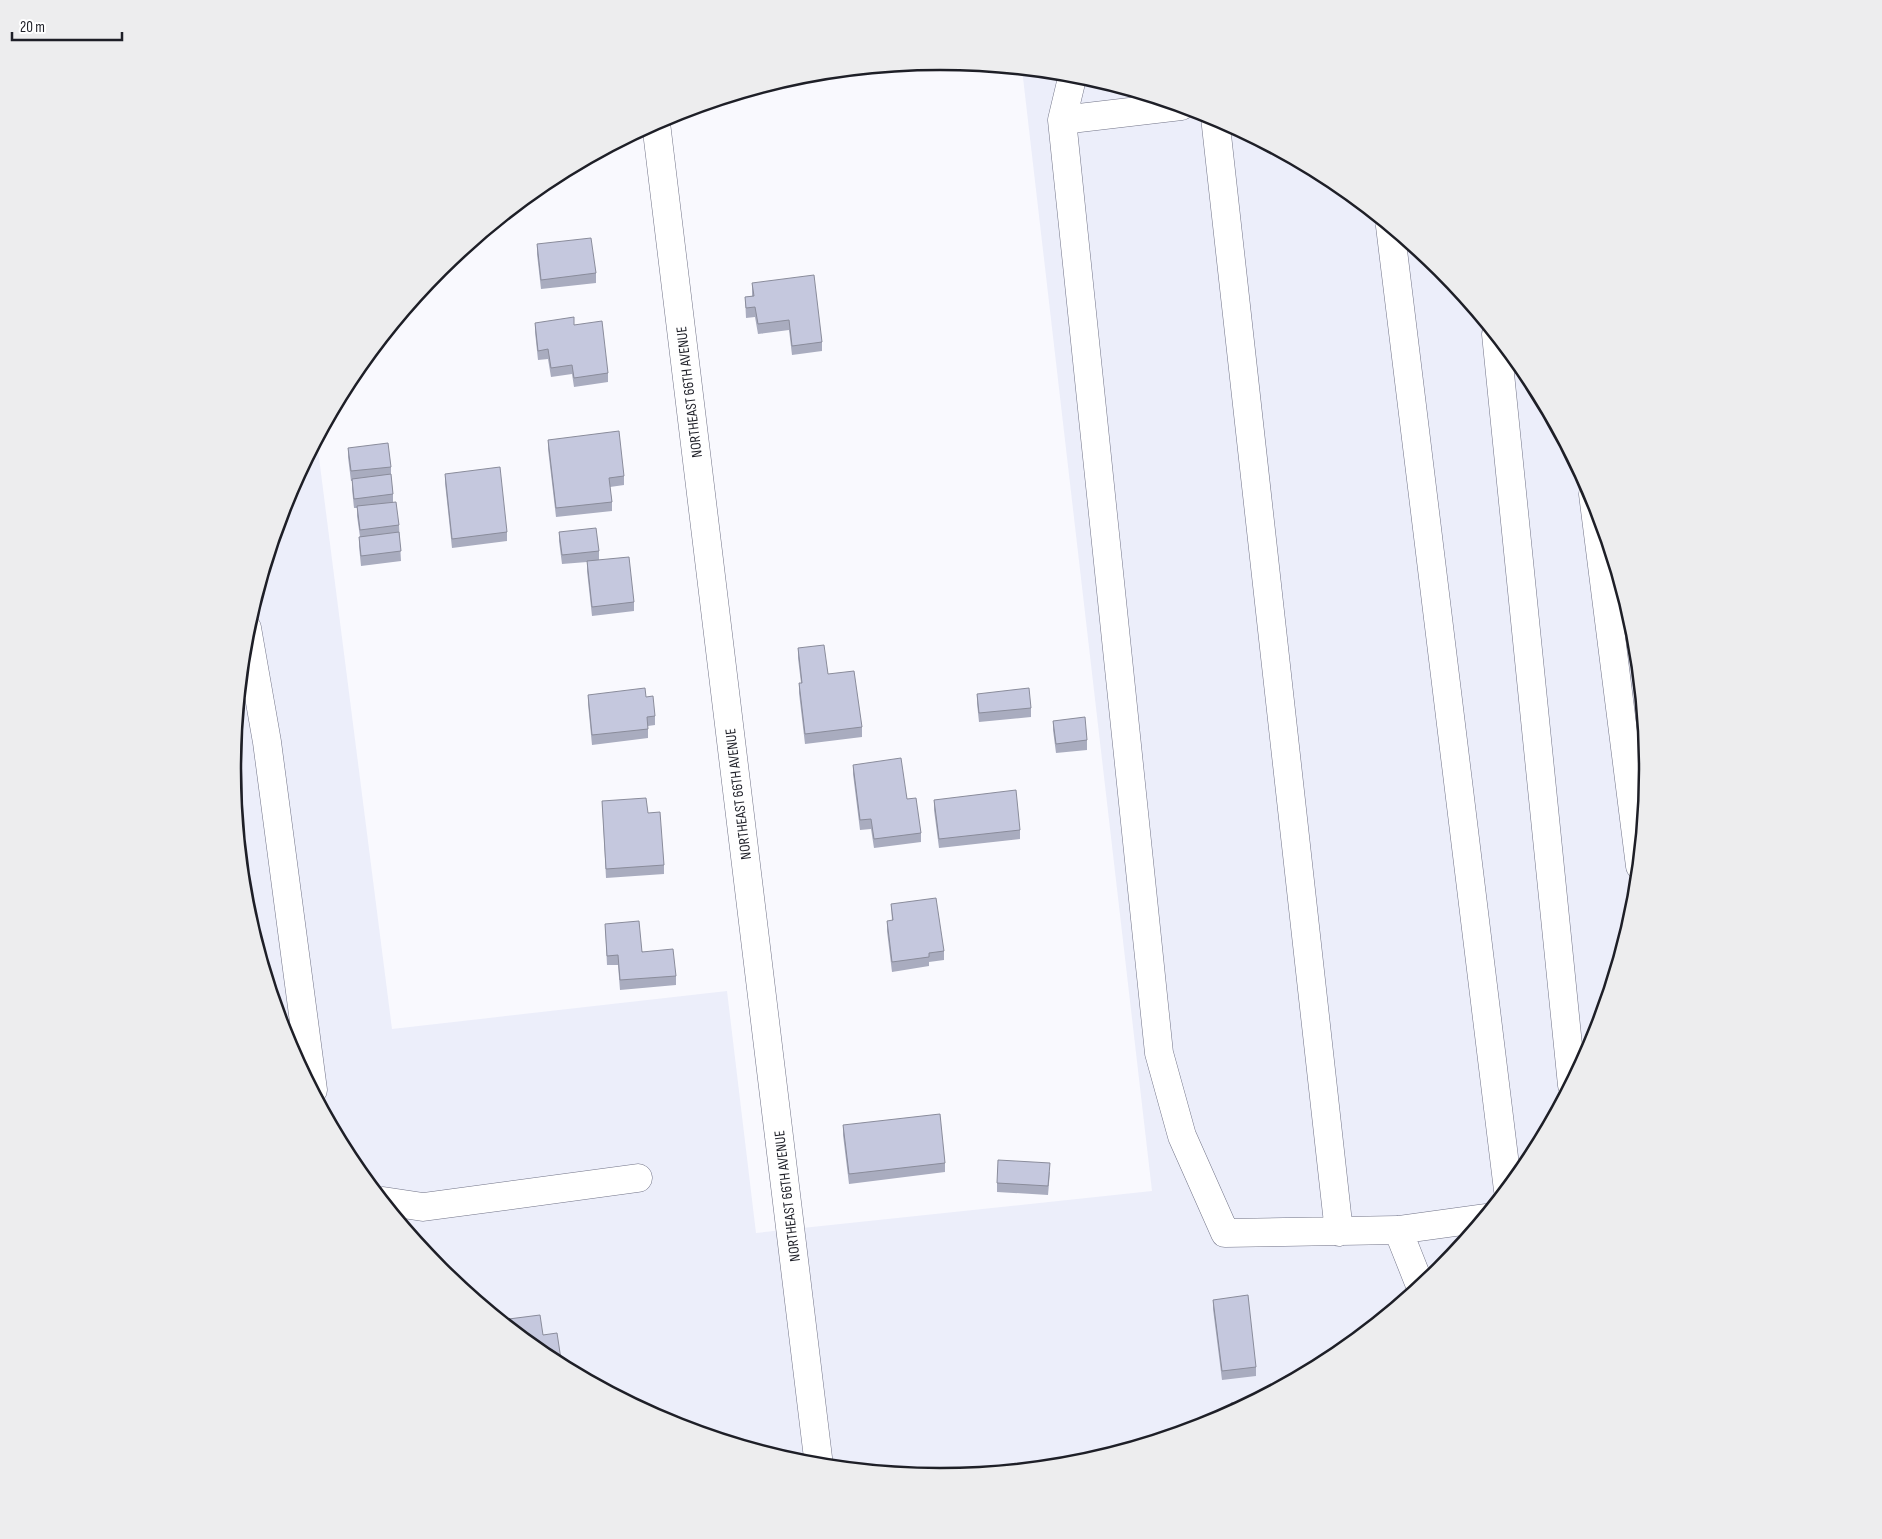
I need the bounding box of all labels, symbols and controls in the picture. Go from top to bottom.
scale bar [12,10,122,42]
text: 20 m [20,18,45,37]
street label: NORTHEAST 66TH AVENUE [672,325,707,459]
street label: NORTHEAST 66TH AVENUE [721,727,756,861]
street label: NORTHEAST 66TH AVENUE [770,1129,805,1263]

